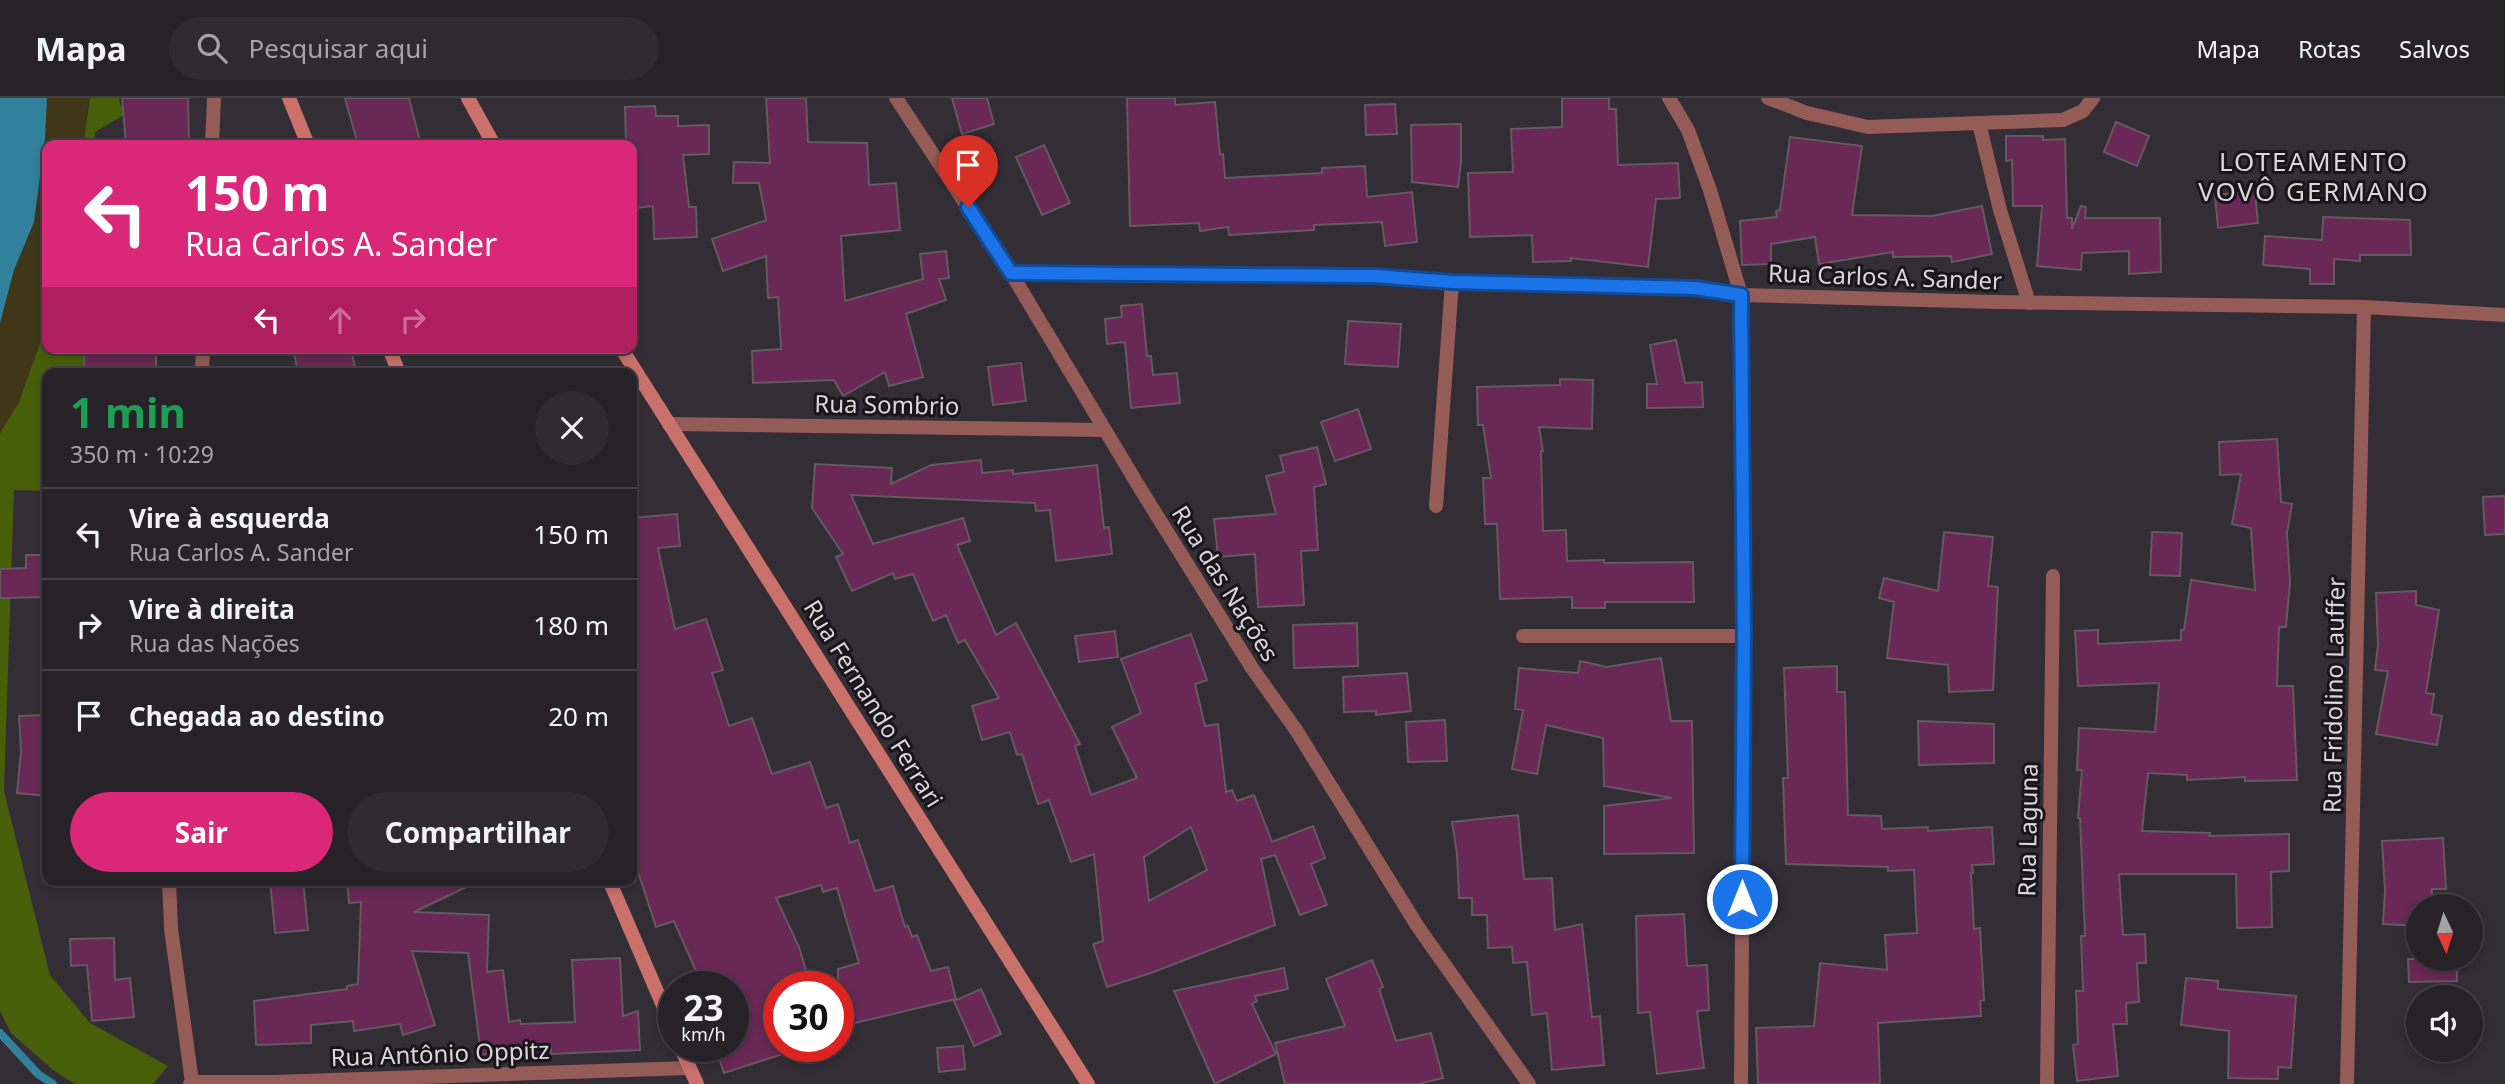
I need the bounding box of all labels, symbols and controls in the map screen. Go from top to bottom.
search box [169,17,659,80]
text: Mapa [35,26,127,71]
icon: search [193,29,231,67]
text: Pesquisar aqui [249,30,428,66]
text: Mapa [2196,32,2260,65]
text: Rotas [2298,32,2361,65]
text: Salvos [2399,32,2470,65]
pin [938,135,998,207]
district label: LOTEAMENTO VOVÔ GERMANO [2198,143,2430,209]
icon: arrive [949,146,987,184]
text: 150 m [185,159,330,225]
icon: left [70,168,161,259]
text: Rua Carlos A. Sander [185,222,497,265]
street label: Rua Carlos A. Sander [1767,255,2003,297]
icon: left [248,301,286,339]
icon: ahead [321,301,359,339]
icon: right [394,301,432,339]
text: 1 min [70,383,186,440]
street label: Rua Sombrio [814,386,960,422]
button: close [535,391,609,465]
text: 350 m · 10:29 [70,438,214,470]
street label: Rua das Nações [1165,499,1287,667]
text: Vire à esquerda [129,500,330,536]
icon: left [70,515,108,553]
text: 150 m [533,516,609,552]
text: Rua Carlos A. Sander [129,536,353,568]
street label: Rua Fridolino Lauffer [2314,577,2352,813]
text: Vire à direita [129,591,295,627]
street label: Rua Fernando Ferrari [797,593,951,813]
icon: right [70,606,108,644]
text: 180 m [533,607,609,643]
text: Rua das Nações [129,627,300,659]
icon: arrive [70,697,108,735]
text: Chegada ao destino [129,698,385,734]
text: 20 m [548,698,609,734]
street label: Rua Laguna [2009,763,2045,897]
button: Sair [70,792,333,872]
button: Compartilhar [347,792,609,872]
position arrow [1705,862,1779,936]
north arrow [2406,894,2483,971]
map controls [2406,894,2483,1062]
speed limit sign: 30 [763,971,854,1062]
text: 23 [683,984,724,1031]
button: sound [2406,985,2483,1062]
text: km/h [681,1022,726,1046]
street label: Rua Antônio Oppitz [330,1033,550,1073]

